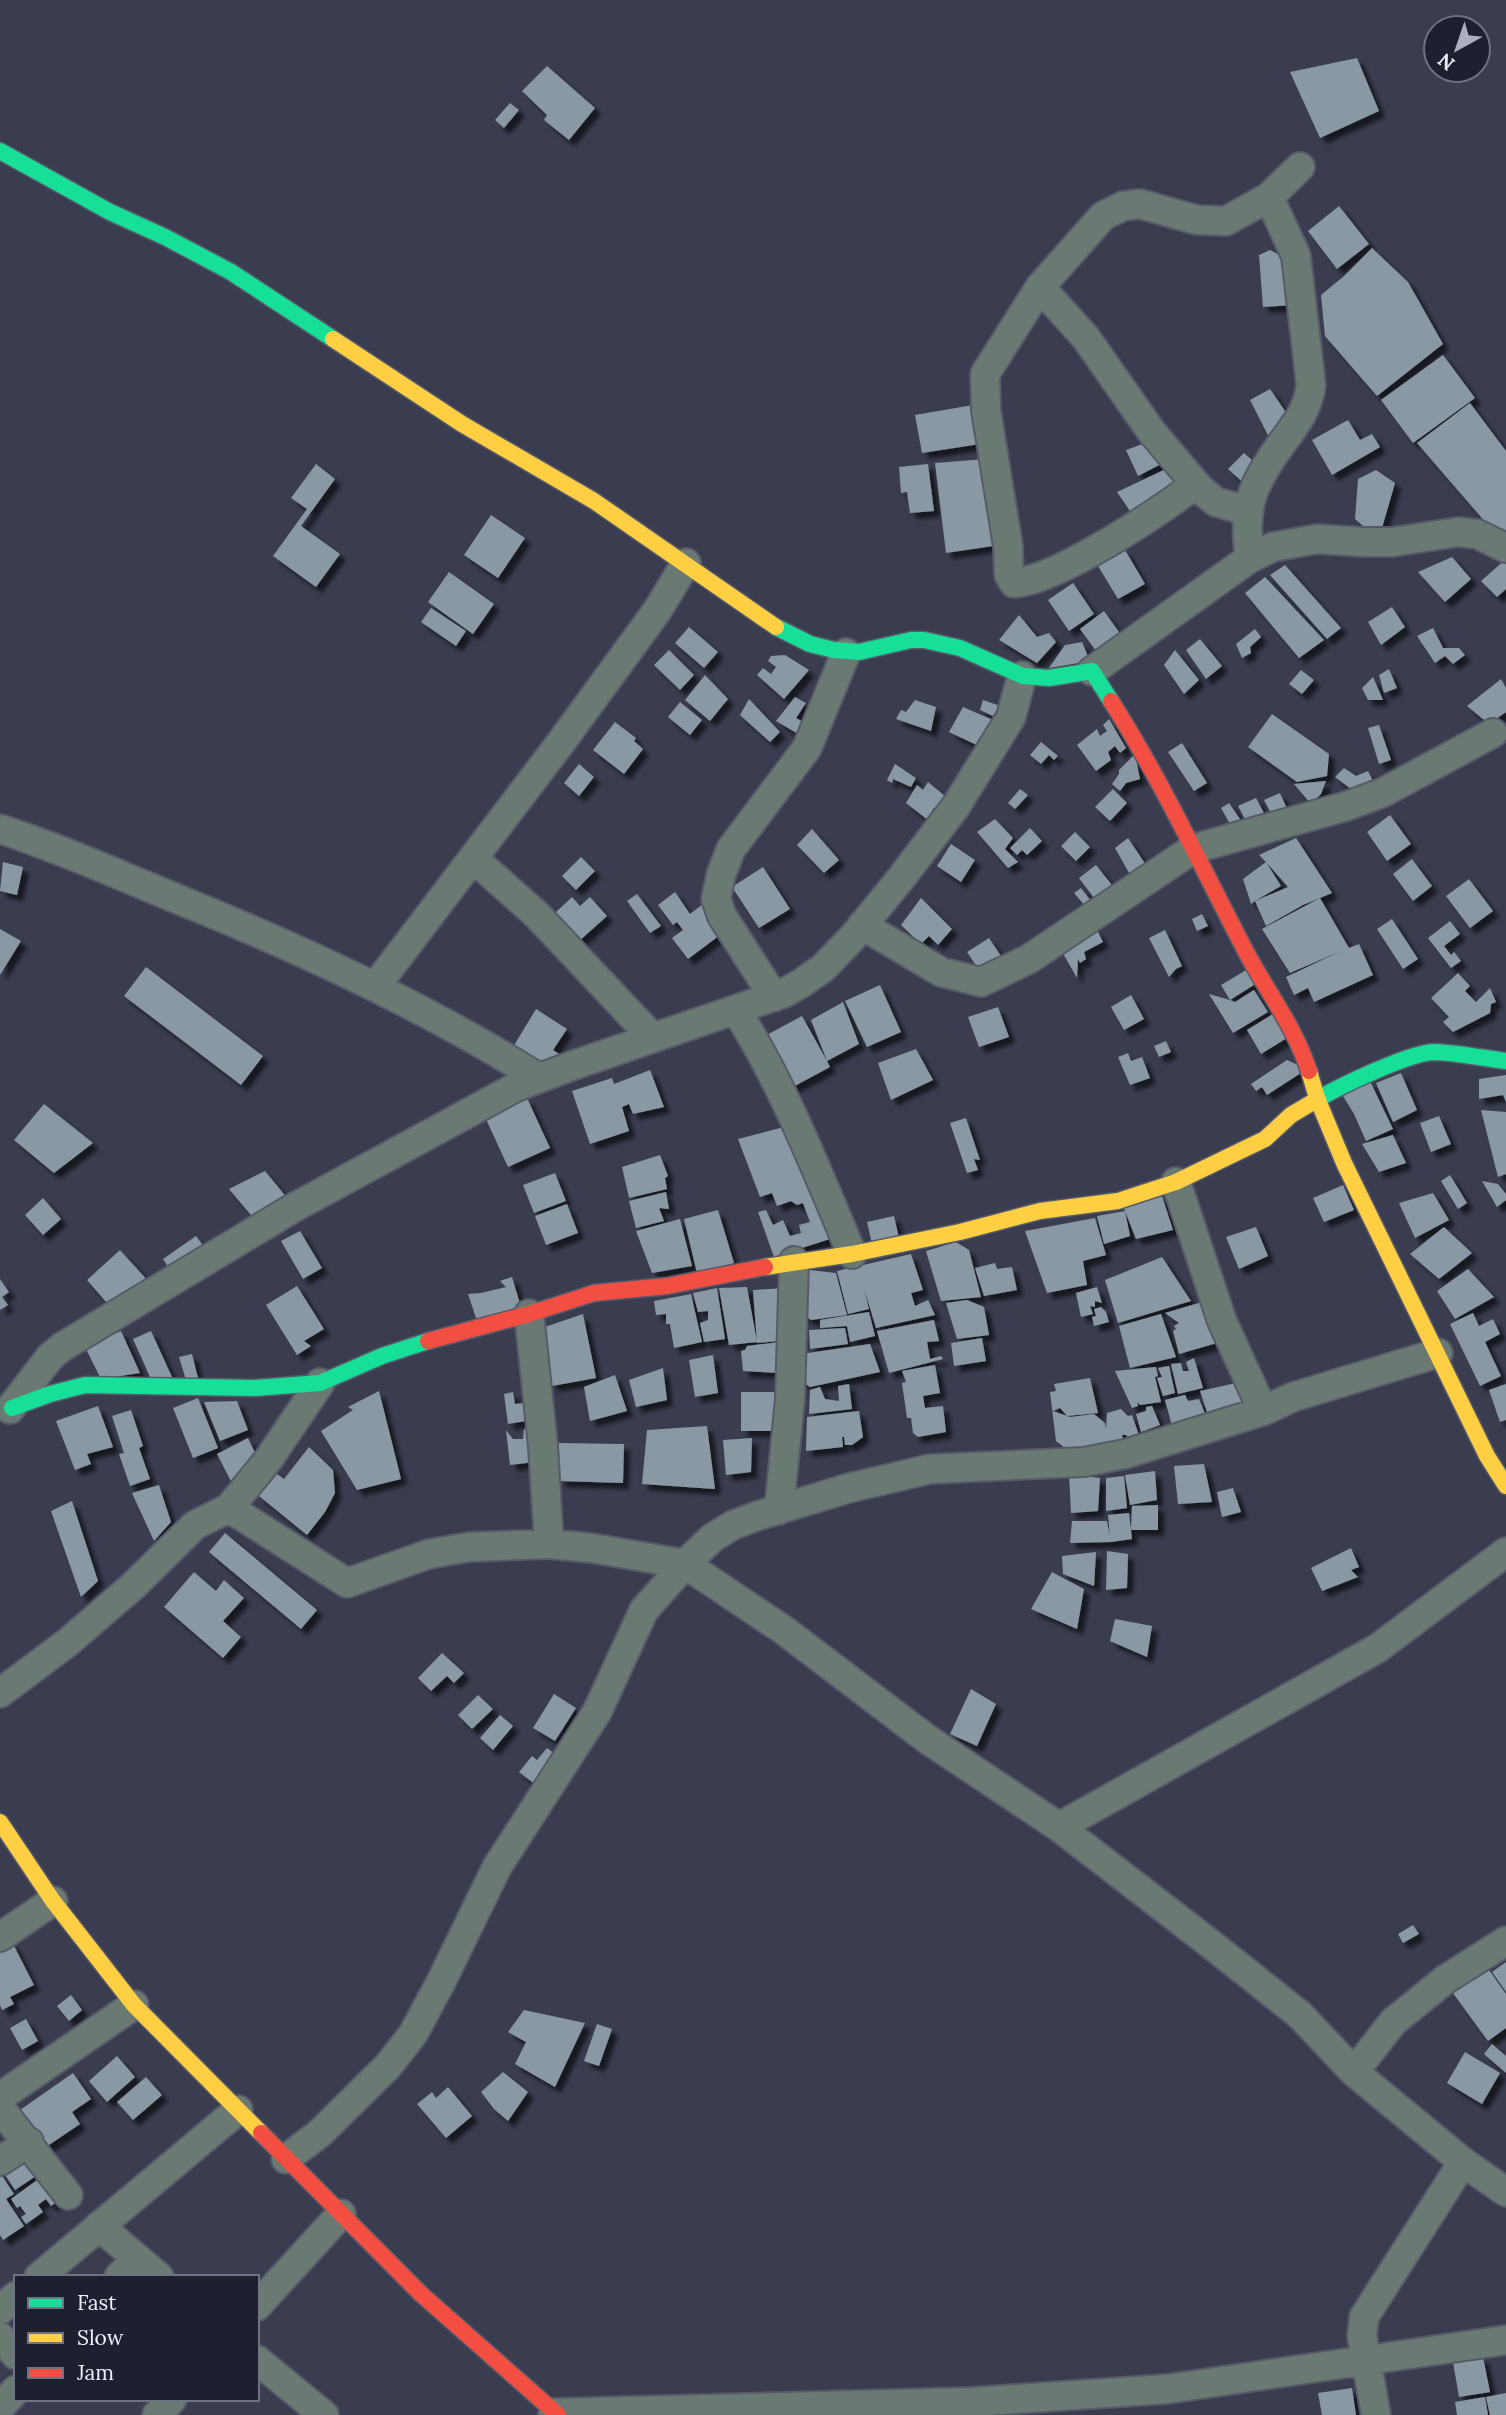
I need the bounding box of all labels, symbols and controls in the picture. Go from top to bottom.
north arrow [1422,14,1492,84]
text: N [1432,48,1459,76]
legend [14,2275,259,2401]
text: Fast [77,2289,117,2316]
text: Slow [77,2324,124,2351]
text: Jam [76,2359,114,2386]

